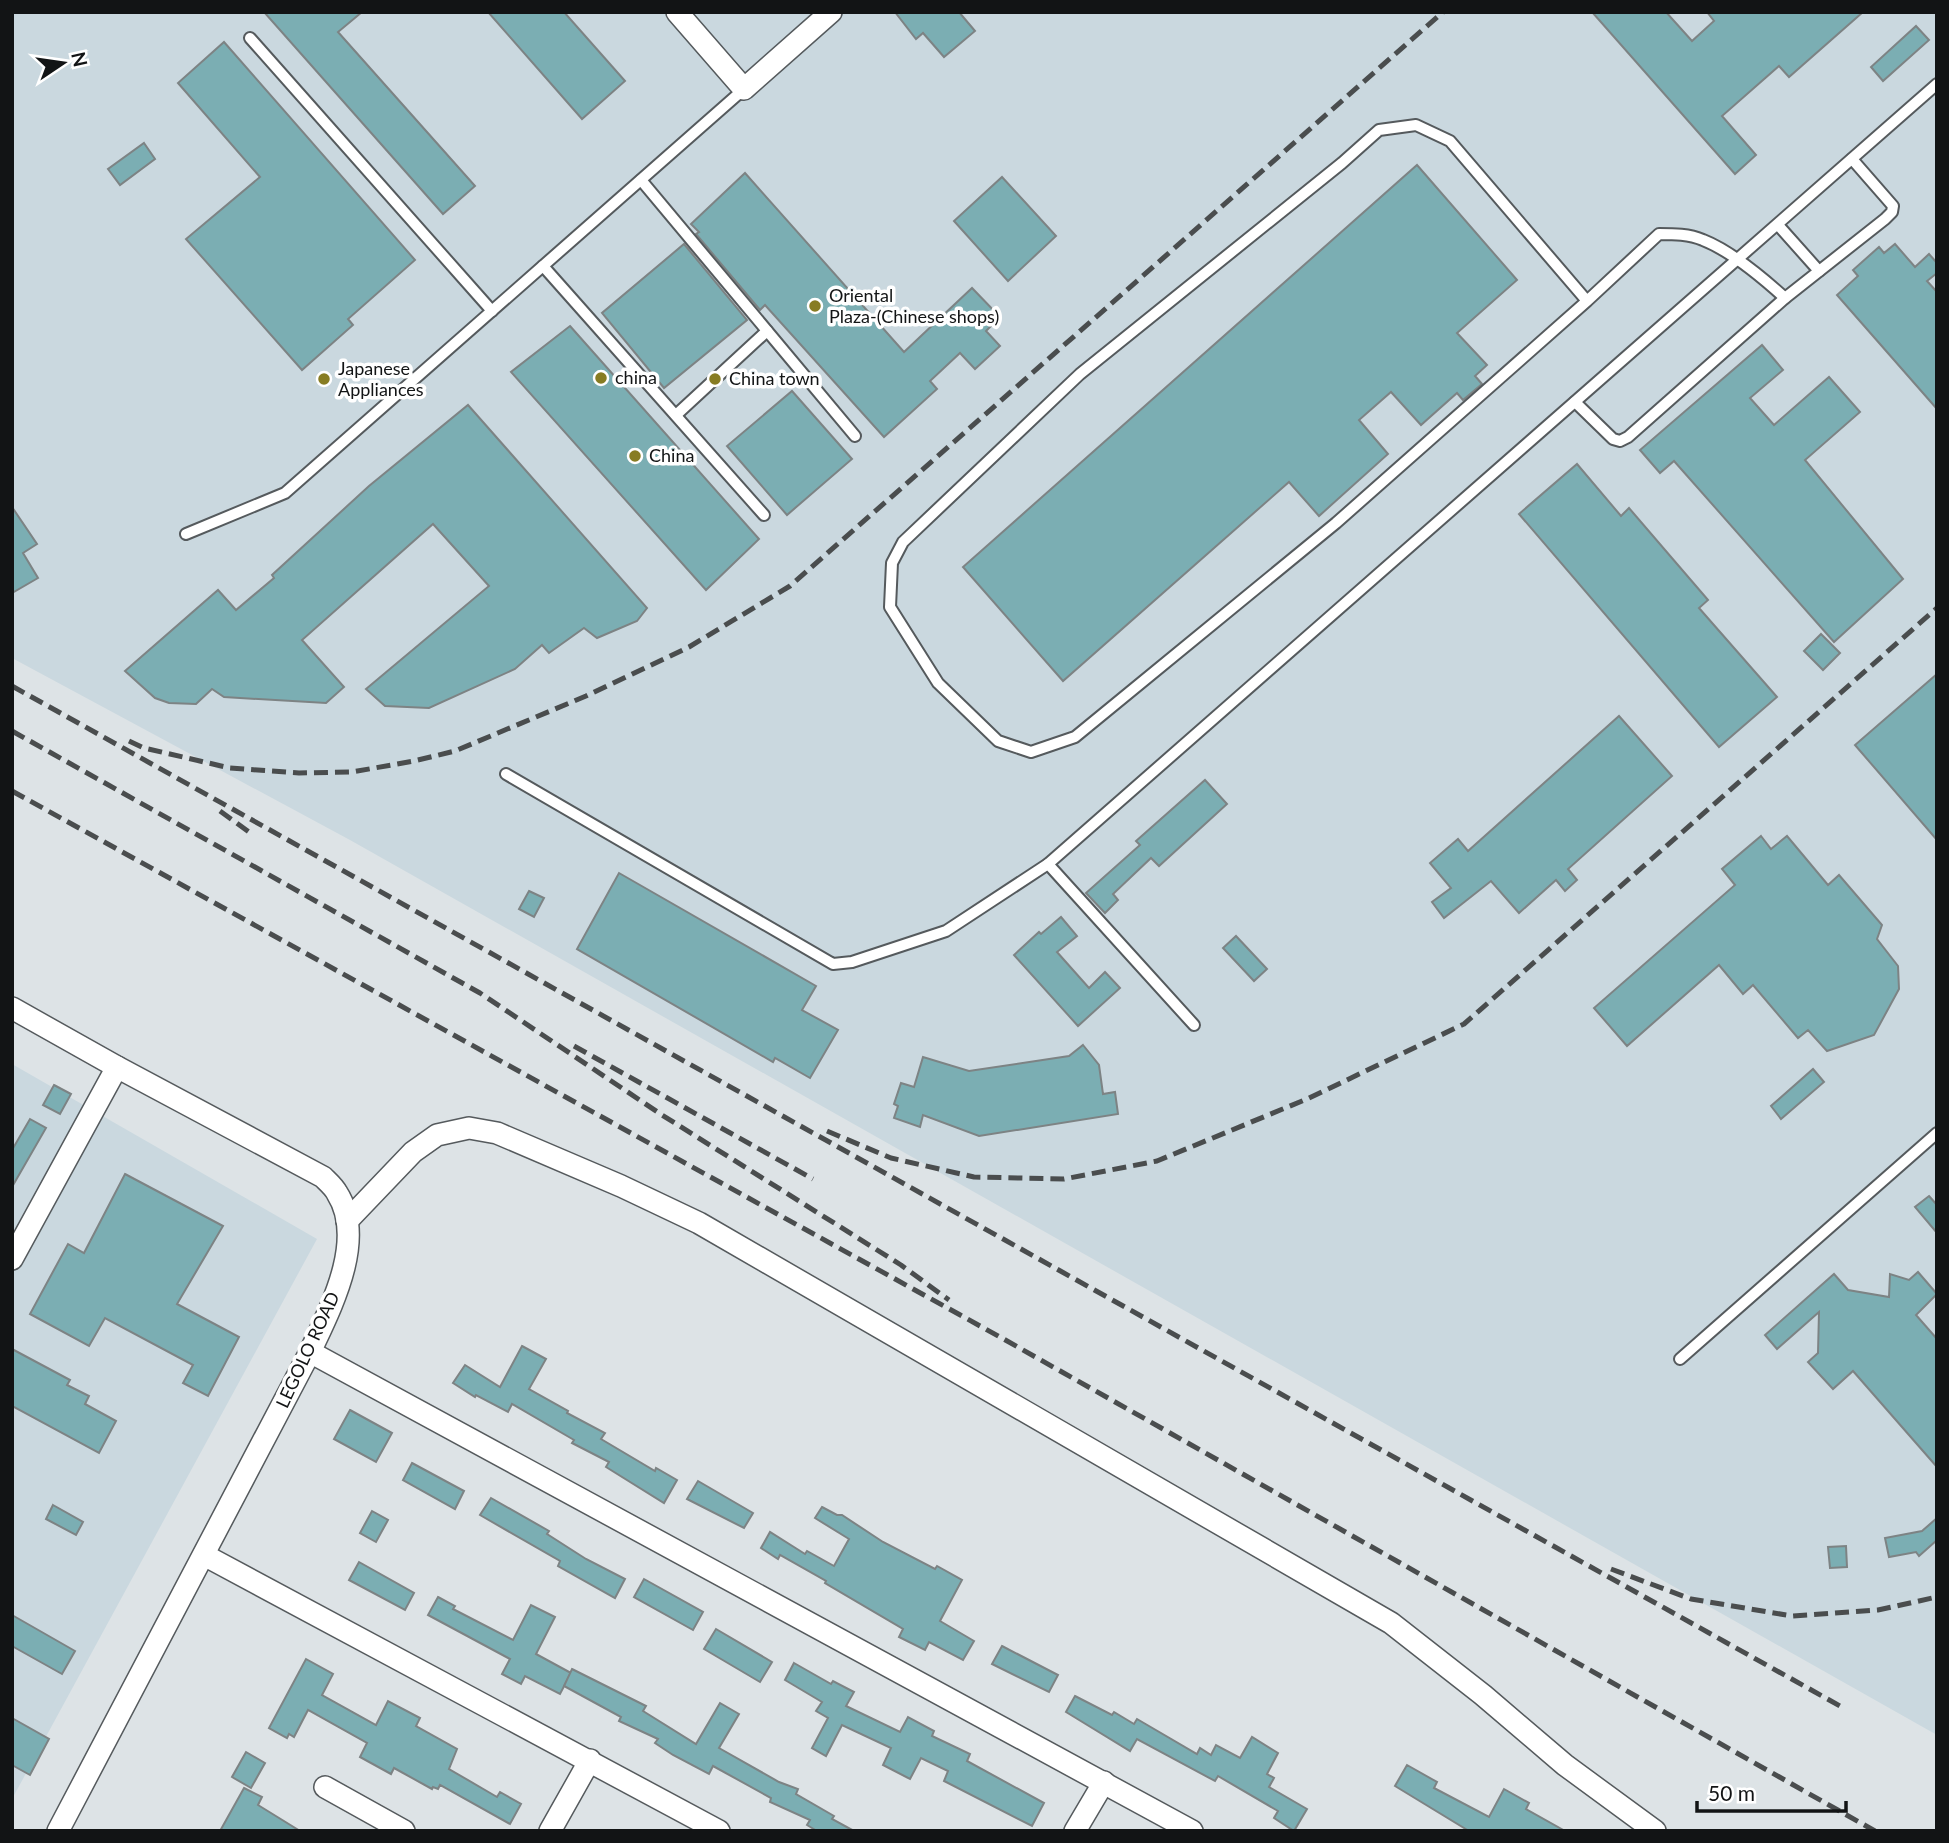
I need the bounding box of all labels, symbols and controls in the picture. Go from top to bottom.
north arrow [28,28,98,98]
text: N [67,49,93,69]
place label: Oriental Plaza-(Chinese shops) [829,284,999,327]
marker: Oriental Plaza-(Chinese shops) [807,298,823,314]
place label: Japanese Appliances [338,357,424,400]
place label: china [615,366,657,388]
place label: China town [729,367,820,389]
marker: china [593,370,609,386]
marker: Japanese Appliances [316,371,332,387]
marker: China town [707,371,723,387]
place label: China [649,444,694,466]
marker: China [627,448,643,464]
street label: LEGOLO ROAD [271,1288,344,1411]
scale bar [1697,1770,1846,1814]
text: 50 m [1708,1780,1755,1805]

